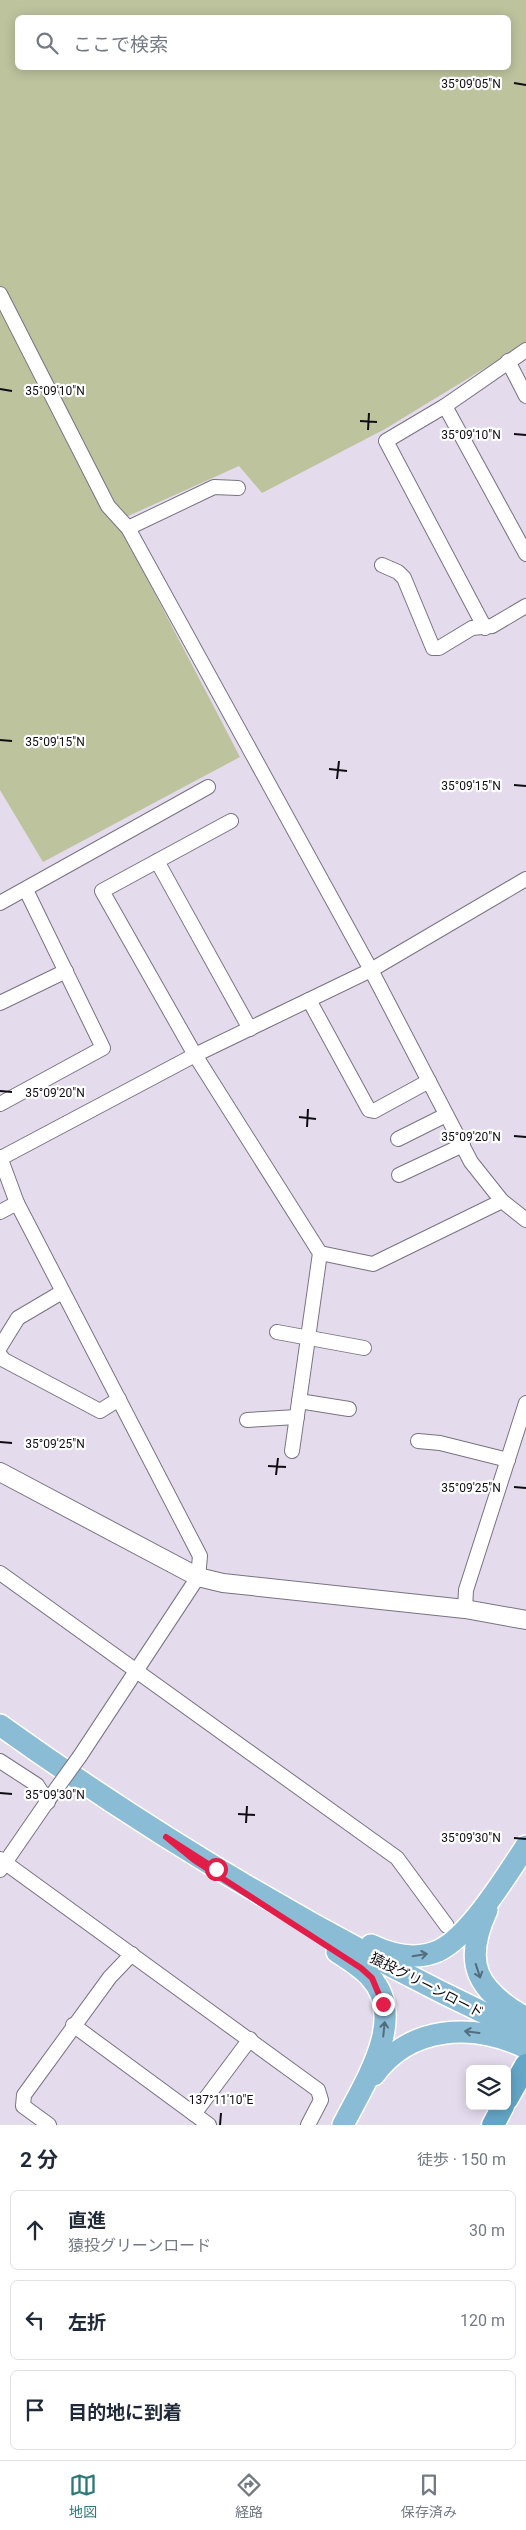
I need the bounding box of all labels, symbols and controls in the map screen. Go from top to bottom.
search box [15,15,511,70]
icon: search [33,29,61,57]
text: ここで検索 [73,33,168,56]
text: 35°09'05"N [441,77,501,91]
text: 35°09'10"N [25,384,85,398]
text: 35°09'10"N [441,428,501,442]
text: 35°09'15"N [25,735,85,749]
text: 35°09'15"N [441,779,501,793]
text: 35°09'20"N [25,1086,85,1100]
text: 35°09'20"N [441,1130,501,1144]
text: 35°09'25"N [25,1437,85,1451]
text: 35°09'25"N [441,1481,501,1495]
text: 35°09'30"N [25,1788,85,1802]
text: 35°09'30"N [441,1831,501,1845]
route start [205,1858,228,1881]
street label: 猿投グリーンロード [368,1949,486,2021]
one-way arrow [412,1950,428,1960]
one-way arrow [473,1963,483,1979]
route end [372,1993,395,2016]
one-way arrow [379,2021,389,2037]
one-way arrow [464,2027,480,2037]
map controls [466,2065,511,2110]
button: layers [466,2065,511,2110]
text: 137°11'10"E [189,2093,253,2107]
text: 2 分 [20,2148,58,2172]
text: 徒歩 · 150 m [417,2150,506,2169]
text: 直進 [68,2209,106,2232]
icon: ahead [21,2216,49,2244]
text: 30 m [469,2221,505,2240]
text: 猿投グリーンロード [68,2236,211,2255]
icon: left [21,2306,49,2334]
text: 左折 [68,2311,106,2334]
text: 120 m [460,2311,505,2330]
icon: arrive [21,2396,49,2424]
text: 目的地に到着 [68,2401,182,2424]
tab: 地図 [69,2471,97,2521]
tab: 経路 [235,2471,263,2521]
tab: 保存済み [401,2471,457,2521]

